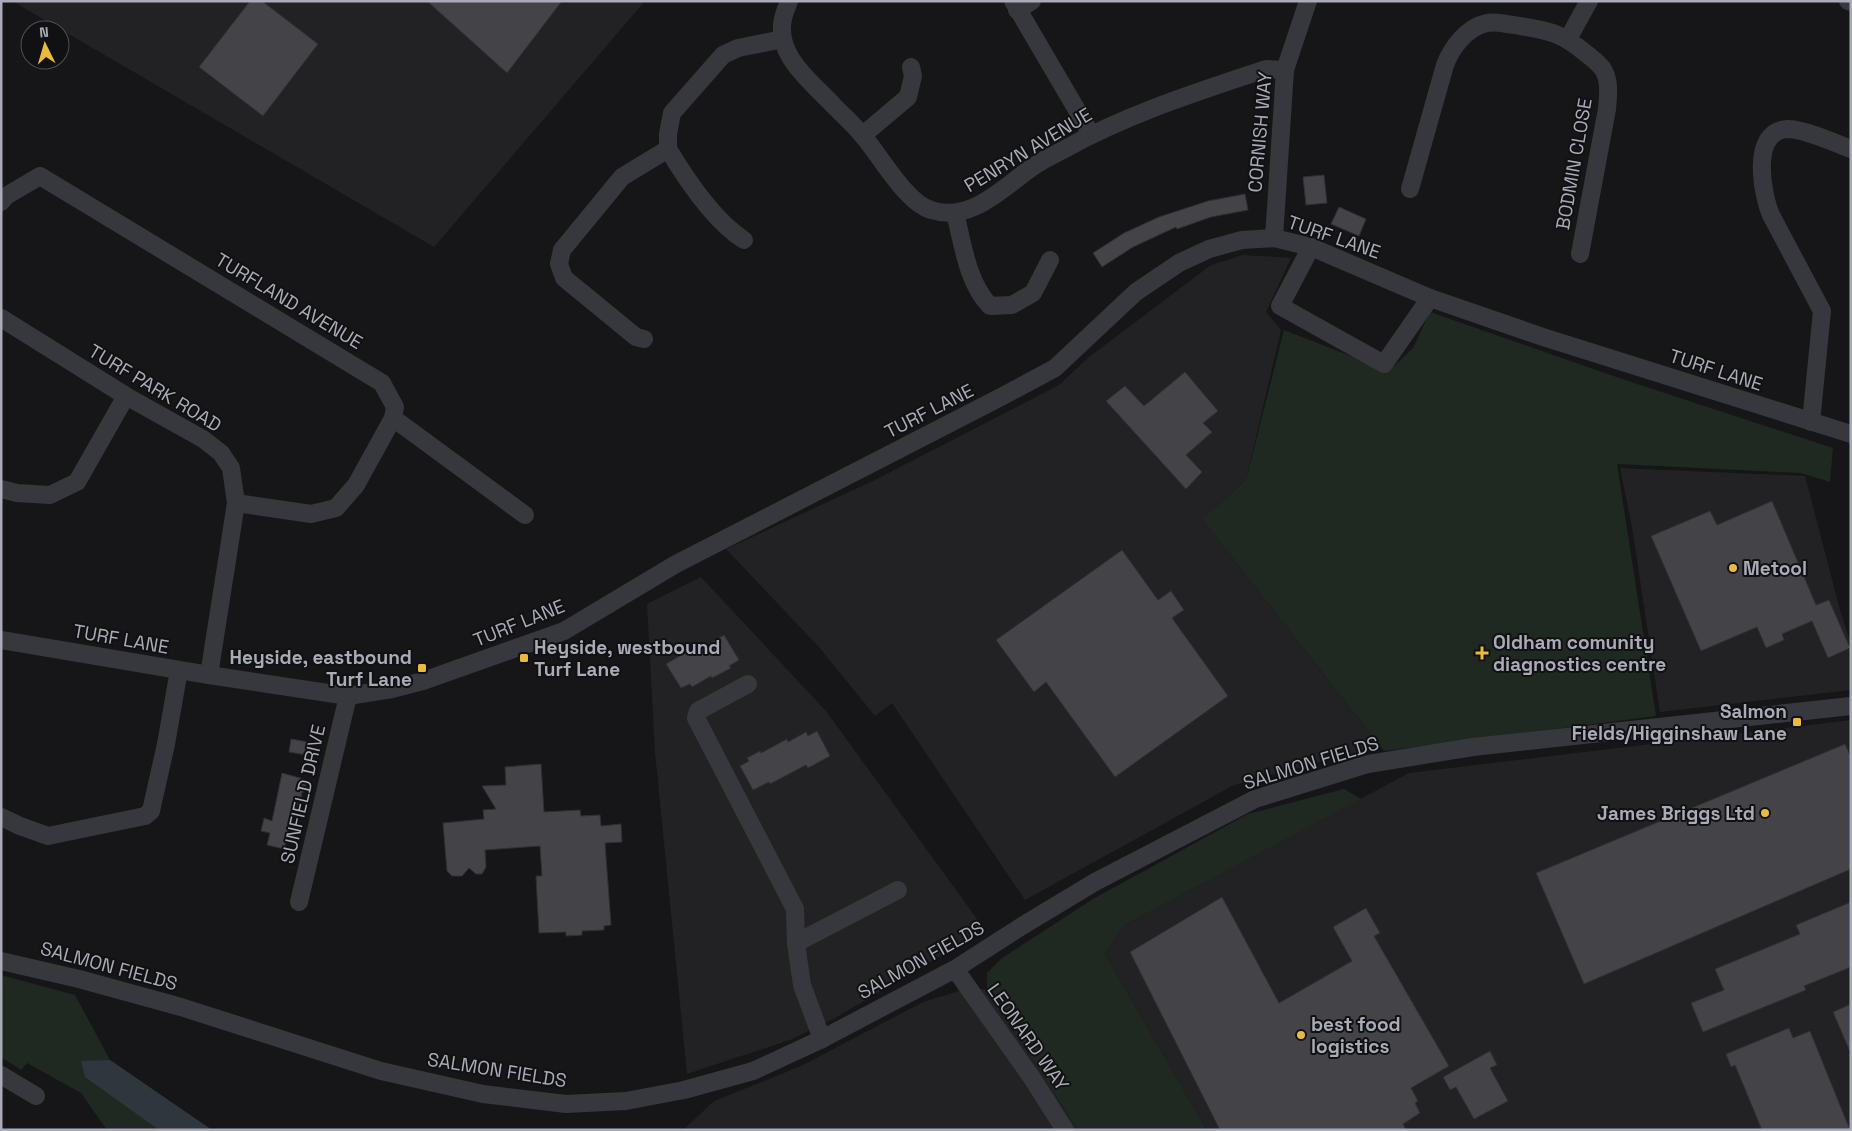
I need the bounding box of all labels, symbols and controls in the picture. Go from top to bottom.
north arrow [20,20,70,70]
text: N [38,23,49,41]
street label: CORNISH WAY [1242,70,1278,193]
street label: BODMIN CLOSE [1550,96,1598,232]
street label: PENRYN AVENUE [960,102,1096,198]
street label: TURF LANE [1284,209,1384,265]
street label: TURFLAND AVENUE [211,247,367,355]
street label: TURF PARK ROAD [84,338,226,438]
street label: TURF LANE [1666,343,1766,397]
street label: TURF LANE [880,378,978,444]
place label: Metool [1743,556,1807,581]
marker: Metool [1727,562,1739,574]
street label: TURF LANE [470,593,568,653]
street label: TURF LANE [71,618,171,660]
place label: Oldham comunity diagnostics centre [1493,630,1666,677]
place label: Heyside, westbound Turf Lane [534,635,721,682]
place label: Heyside, eastbound Turf Lane [229,645,412,692]
marker: Oldham comunity diagnostics centre [1475,646,1489,660]
marker: Heyside, westbound Turf Lane [518,652,530,664]
marker: Heyside, eastbound Turf Lane [416,662,428,674]
place label: Salmon Fields/Higginshaw Lane [1572,699,1787,746]
marker: Salmon Fields/Higginshaw Lane [1791,716,1803,728]
street label: SUNFIELD DRIVE [275,722,331,866]
street label: SALMON FIELDS [1240,730,1382,796]
place label: James Briggs Ltd [1597,801,1755,826]
marker: James Briggs Ltd [1759,807,1771,819]
street label: SALMON FIELDS [853,915,989,1005]
street label: SALMON FIELDS [38,936,180,996]
street label: LEONARD WAY [982,978,1075,1096]
place label: best food logistics [1311,1012,1401,1059]
marker: best food logistics [1295,1029,1307,1041]
street label: SALMON FIELDS [426,1047,568,1093]

